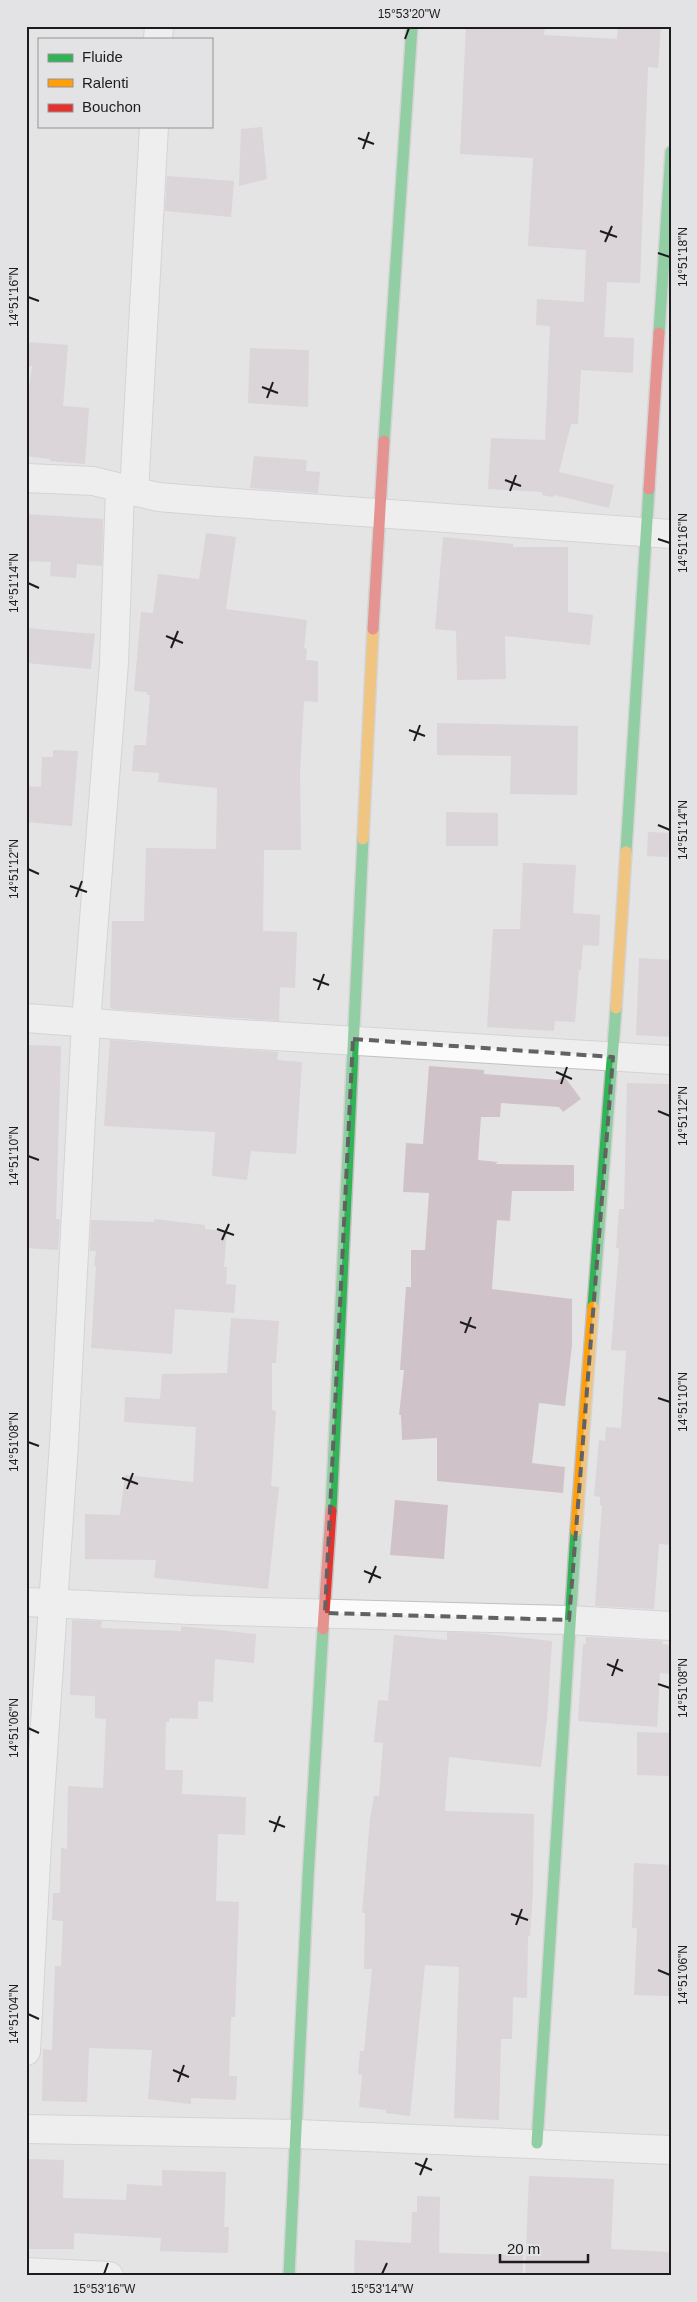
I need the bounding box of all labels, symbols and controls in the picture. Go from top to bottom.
text: 15°53'20"W [378,7,441,21]
legend [38,38,212,128]
text: Fluide [82,48,123,65]
text: Ralenti [82,74,129,91]
text: Bouchon [82,98,141,115]
text: 14°51'18"N [676,227,690,287]
text: 14°51'16"N [7,267,21,327]
text: 14°51'16"N [676,513,690,573]
text: 14°51'14"N [7,553,21,613]
text: 14°51'14"N [676,800,690,860]
text: 14°51'12"N [7,839,21,899]
text: 14°51'12"N [676,1086,690,1146]
text: 14°51'10"N [7,1126,21,1186]
text: 14°51'10"N [676,1372,690,1432]
text: 14°51'08"N [7,1412,21,1472]
text: 14°51'08"N [676,1658,690,1718]
text: 14°51'06"N [7,1698,21,1758]
text: 14°51'06"N [676,1945,690,2005]
text: 14°51'04"N [7,1984,21,2044]
scale bar [500,2232,587,2264]
text: 20 m [507,2240,540,2257]
text: 15°53'16"W [73,2282,136,2296]
text: 15°53'14"W [351,2282,414,2296]

